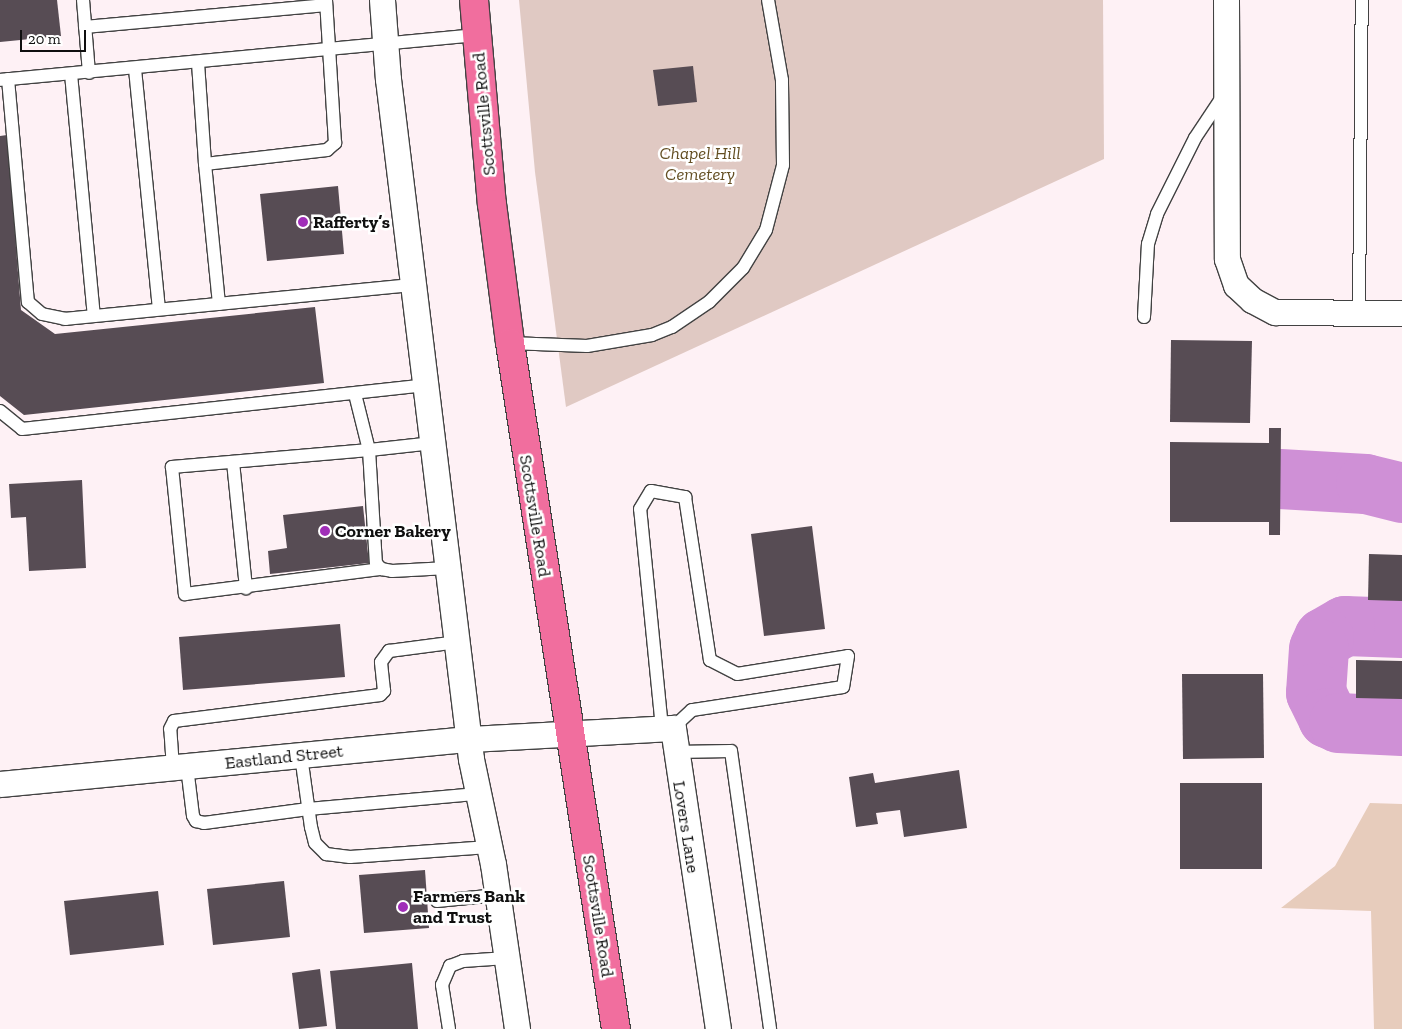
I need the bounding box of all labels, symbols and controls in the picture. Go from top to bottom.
scale bar [22,20,89,52]
text: 20 m [28,30,61,48]
street label: Scottsville Road [468,52,500,176]
park label: Chapel Hill Cemetery [659,143,741,186]
place label: Rafferty’s [313,211,390,233]
marker: Rafferty’s [297,216,309,228]
street label: Scottsville Road [515,453,555,579]
place label: Corner Bakery [335,520,451,542]
marker: Corner Bakery [319,525,331,537]
street label: Eastland Street [224,740,344,774]
street label: Lovers Lane [668,779,704,875]
street label: Scottsville Road [578,853,618,979]
place label: Farmers Bank and Trust [413,886,525,929]
marker: Farmers Bank and Trust [397,901,409,913]

